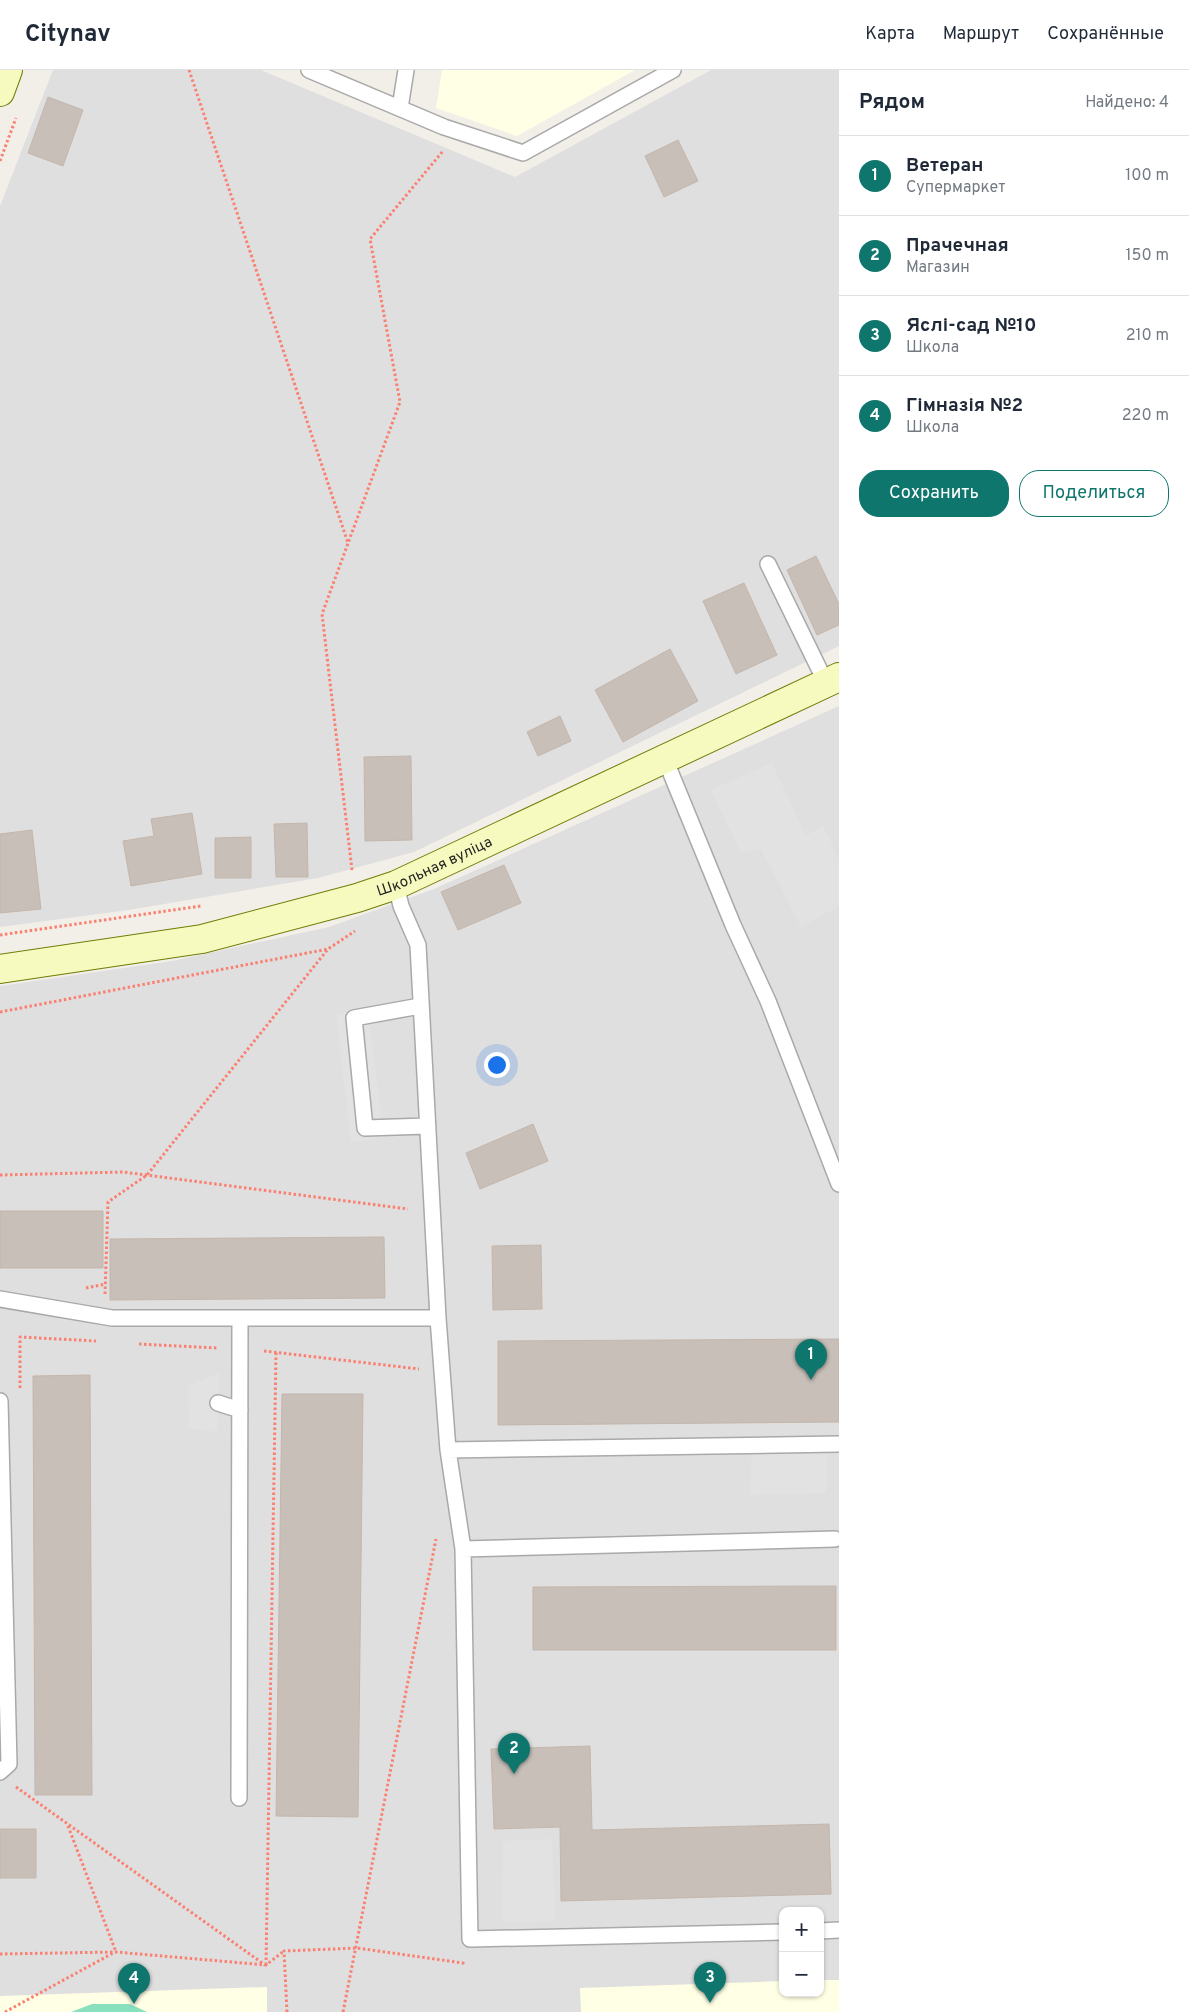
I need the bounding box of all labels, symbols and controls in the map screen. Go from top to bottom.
text: Citynav [25,20,111,50]
text: Карта [865,23,915,46]
text: Маршрут [943,23,1019,46]
text: Сохранённые [1047,23,1164,46]
text: Рядом [859,89,925,116]
text: Найдено: 4 [1085,93,1169,113]
text: Ветеран [906,154,983,178]
text: 1 [872,166,878,186]
text: 100 m [1125,166,1169,186]
text: Супермаркет [906,178,1006,198]
text: Прачечная [906,234,1009,258]
text: 2 [870,246,880,266]
text: 150 m [1126,246,1169,266]
text: Магазин [906,258,970,278]
text: Яслі-сад №10 [906,314,1036,338]
text: 3 [870,326,880,346]
text: 210 m [1126,326,1169,346]
text: Школа [906,338,959,358]
text: Гімназія №2 [906,394,1023,418]
text: 4 [870,406,880,426]
text: 220 m [1122,406,1169,426]
text: Школа [906,418,959,438]
button: Сохранить [859,470,1009,517]
button: Поделиться [1019,470,1169,517]
street label: Школьная вуліца [374,833,496,902]
your location [484,1052,510,1078]
pin: 1 [795,1339,827,1380]
pin: 2 [498,1733,530,1774]
map controls [779,1907,824,1997]
button: + [779,1907,824,1952]
button: − [779,1952,824,1997]
pin: 3 [694,1962,726,2003]
pin: 4 [118,1963,150,2004]

